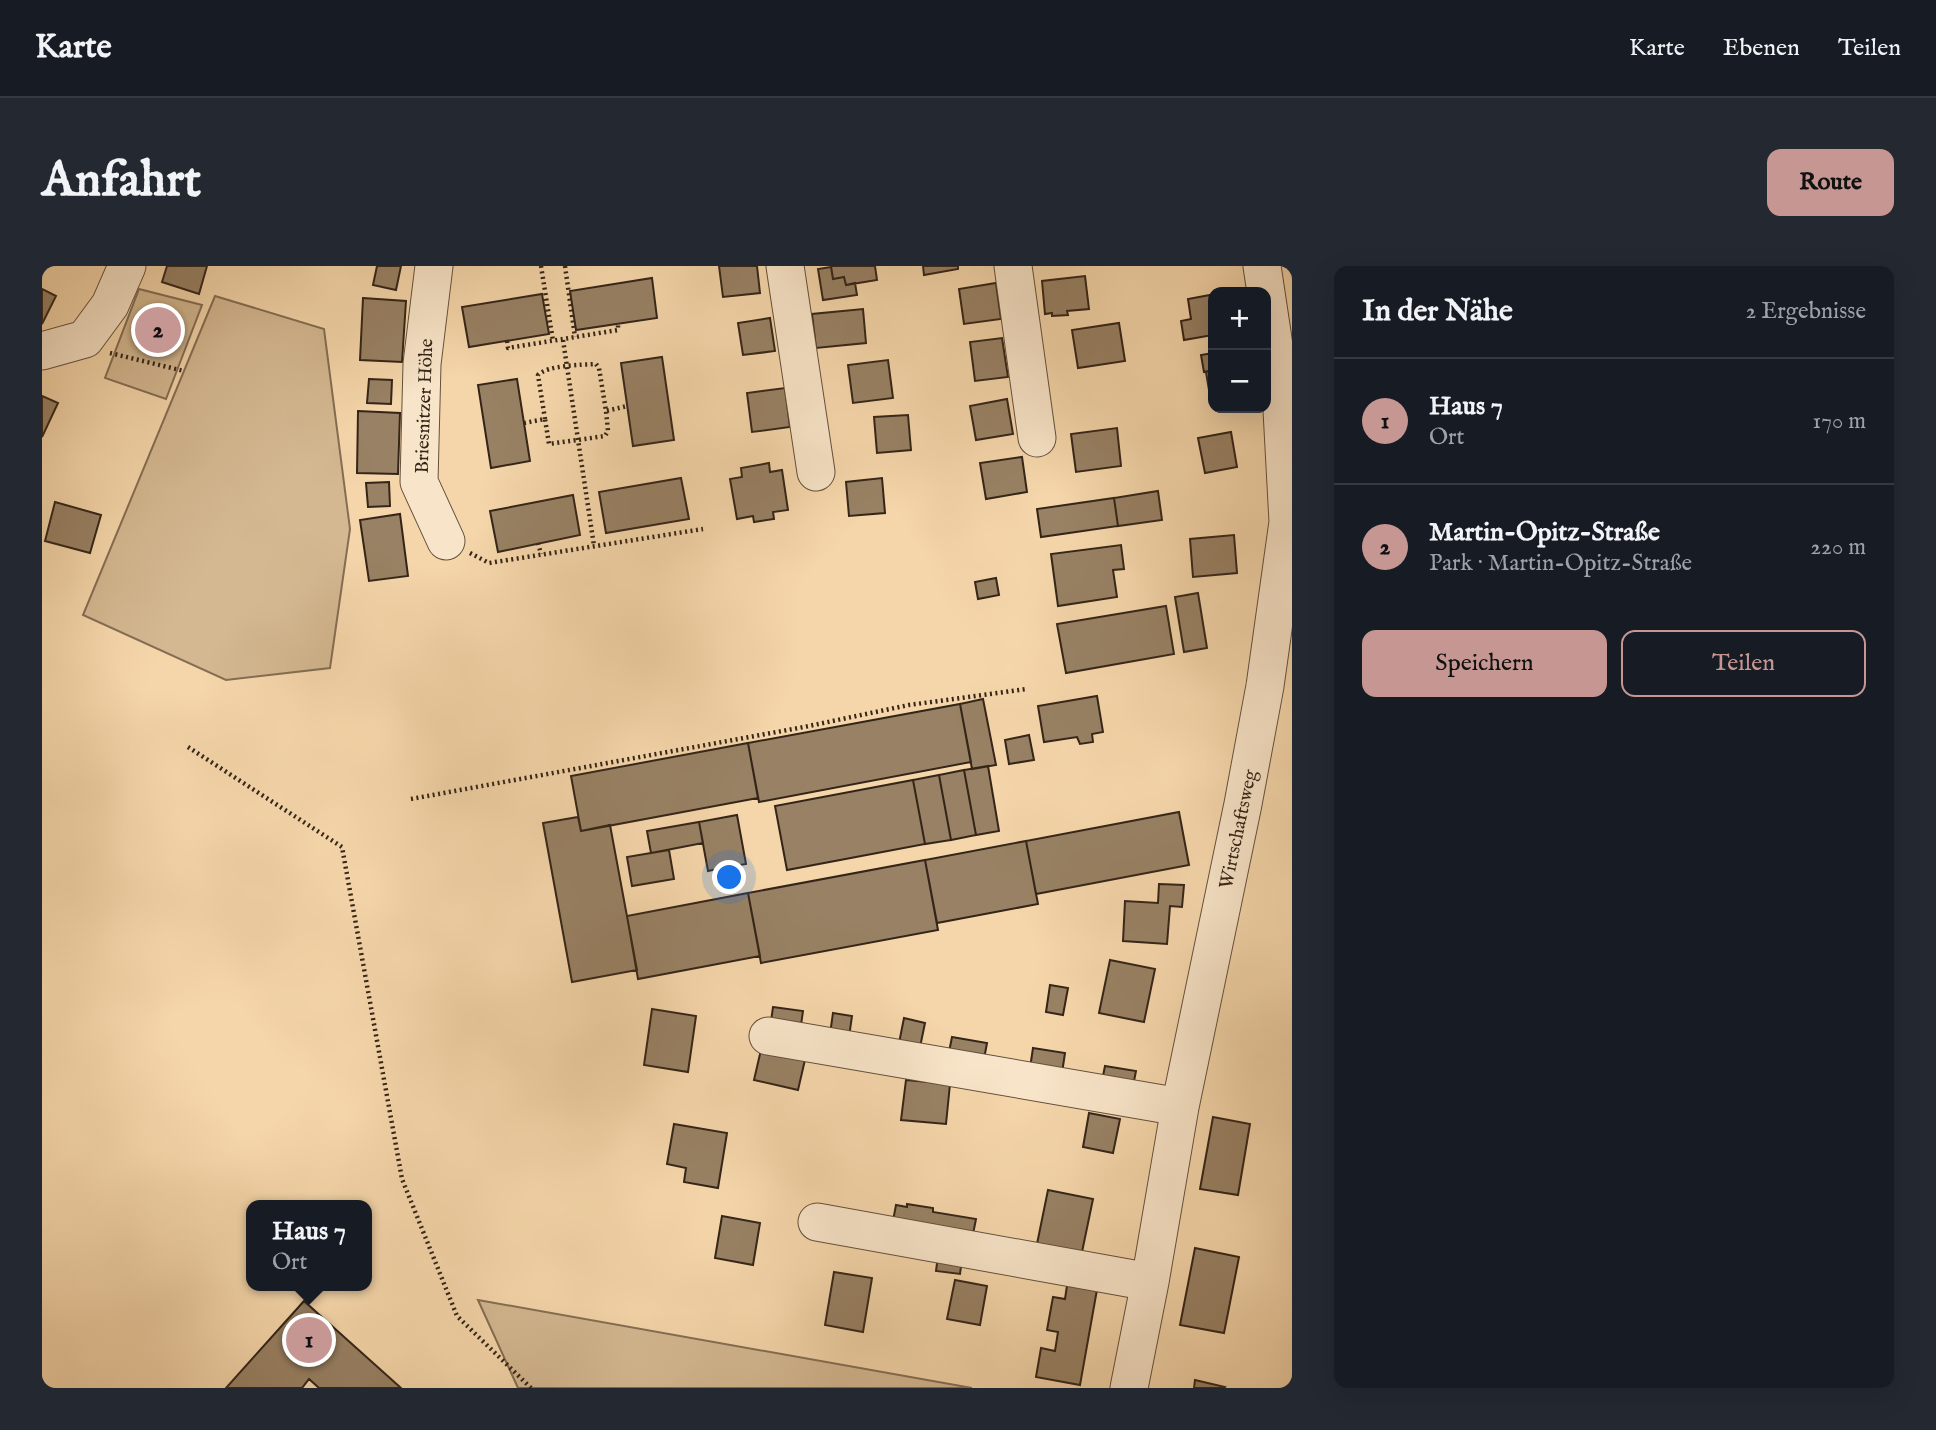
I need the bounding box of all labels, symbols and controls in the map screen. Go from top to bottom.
text: Karte [35,27,112,69]
text: Karte [1629,33,1685,64]
text: Ebenen [1723,33,1800,64]
text: Teilen [1838,33,1901,64]
button: Route [1767,149,1894,216]
text: Anfahrt [42,151,201,213]
map controls [1208,287,1271,413]
button: + [1208,287,1271,350]
text: In der Nähe [1362,293,1513,331]
text: 2 Ergebnisse [1745,297,1866,326]
pin: 2 [135,304,181,356]
street label: Briesnitzer Höhe [411,338,439,474]
button: − [1208,350,1271,413]
text: Haus 7 [1429,390,1503,423]
text: 1 [1381,407,1389,436]
text: 170 m [1813,407,1866,436]
text: Ort [1429,423,1464,452]
text: Martin-Opitz-Straße [1429,516,1660,549]
text: 2 [1380,533,1390,562]
text: 220 m [1810,533,1866,562]
text: Park · Martin-Opitz-Straße [1429,549,1692,578]
button: Speichern [1362,630,1607,697]
button: Teilen [1621,630,1866,697]
street label: Wirtschaftsweg [1215,767,1263,891]
your location [712,860,746,894]
popup [246,1200,372,1291]
text: Haus 7 [272,1215,346,1248]
text: Ort [272,1248,307,1277]
pin: 1 [286,1314,332,1366]

